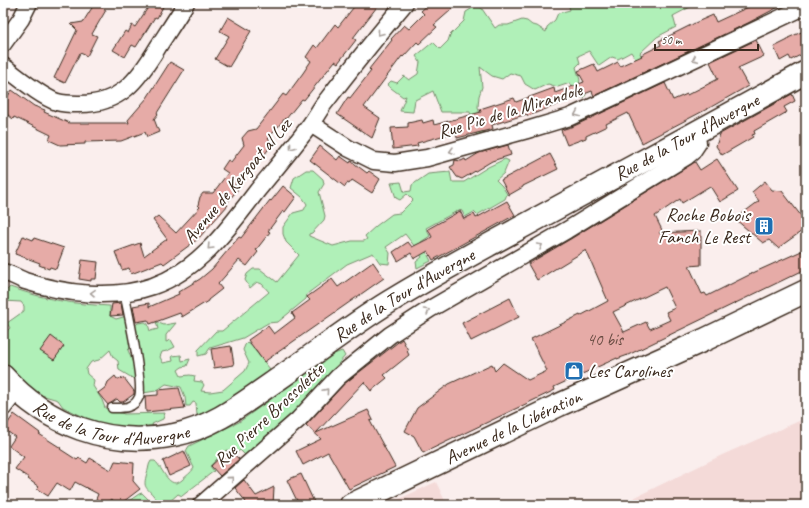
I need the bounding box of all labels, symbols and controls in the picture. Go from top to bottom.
scale bar [655,26,758,52]
one-way arrow [378,29,385,36]
text: 50 m [661,32,683,48]
one-way arrow [691,54,699,62]
street label: Rue Pic de la Mirandole [435,77,587,144]
street label: Rue de la Tour d'Auvergne [610,87,765,186]
one-way arrow [573,109,580,117]
street label: Avenue de Kergoat al Lez [177,112,298,249]
one-way arrow [290,143,297,150]
one-way arrow [449,146,456,155]
place label: Roche Bobois Fanch Le Rest [658,203,753,249]
building icon: Roche Bobois Fanch Le Rest [753,215,775,237]
one-way arrow [207,242,214,250]
street label: Rue de la Tour d'Auvergne [329,242,480,348]
one-way arrow [536,243,543,250]
one-way arrow [90,289,96,298]
one-way arrow [423,308,430,315]
house number: 40 bis [587,329,624,350]
street label: Rue Pierre Brossolette [209,357,330,472]
place label: Les Carolines [588,359,673,383]
shop icon: Les Carolines [563,360,585,382]
street label: Avenue de la Libération [441,384,587,470]
one-way arrow [321,388,328,396]
street label: Rue de la Tour d'Auvergne [28,395,194,451]
one-way arrow [226,477,233,484]

